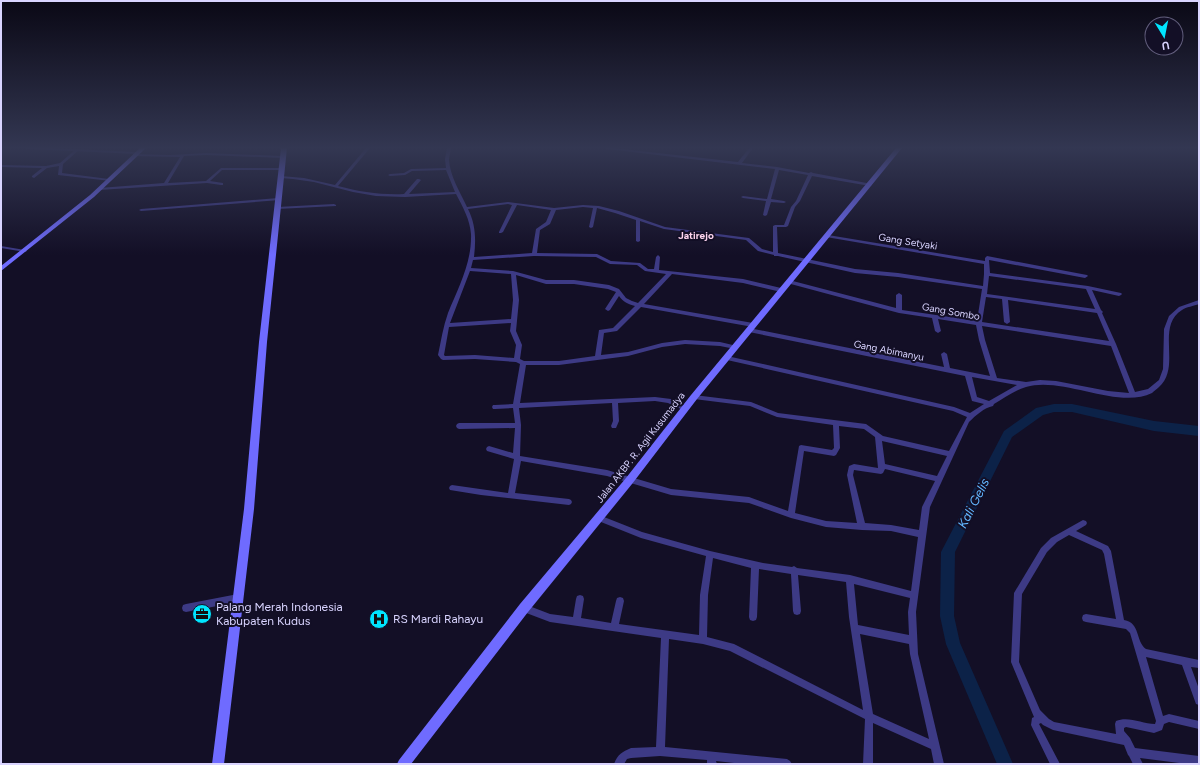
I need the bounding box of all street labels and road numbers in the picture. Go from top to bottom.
street label: Gang Setyaki [878,230,938,253]
street label: Gang Sombo [921,300,981,323]
street label: Gang Abimanyu [853,337,925,364]
street label: Jalan AKBP. R. Agil Kusumadya [593,389,688,505]

